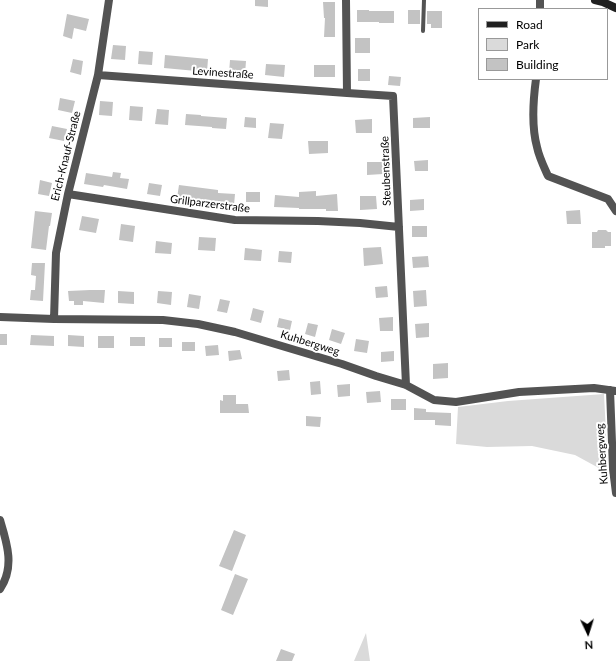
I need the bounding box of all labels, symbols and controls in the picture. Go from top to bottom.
legend [478,8,608,80]
text: Road [516,17,543,32]
text: Park [516,37,539,52]
text: Building [516,57,559,72]
street label: Levinestraße [192,64,254,82]
street label: Erich-Knauf-Straße [48,110,84,202]
street label: Steubenstraße [378,136,394,206]
street label: Grillparzerstraße [169,193,251,215]
street label: Kuhbergweg [279,328,341,358]
street label: Kuhbergweg [593,423,611,485]
north arrow [568,613,608,653]
text: N [584,639,594,652]

